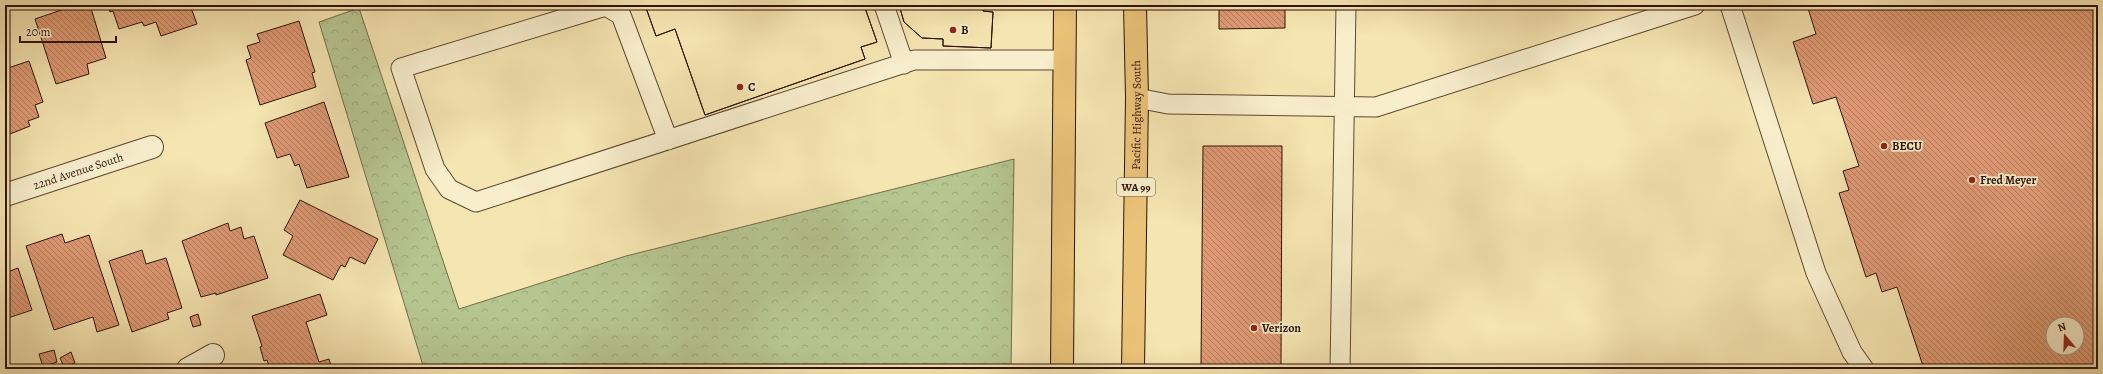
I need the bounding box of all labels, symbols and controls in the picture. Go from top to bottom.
scale bar [20,18,116,44]
place label: B [961,22,969,38]
text: 20 m [26,24,50,40]
marker: B [948,25,958,35]
street label: Pacific Highway South [1128,59,1145,170]
place label: C [748,79,755,95]
marker: C [735,82,745,92]
place label: BECU [1892,138,1922,154]
marker: BECU [1879,141,1889,151]
street label: 22nd Avenue South [31,149,126,193]
place label: Fred Meyer [1980,172,2036,188]
marker: Fred Meyer [1967,175,1977,185]
road number: WA 99 [1117,178,1155,196]
north arrow [2045,316,2085,356]
text: N [2056,319,2068,335]
place label: Verizon [1261,320,1301,336]
marker: Verizon [1249,323,1259,333]

